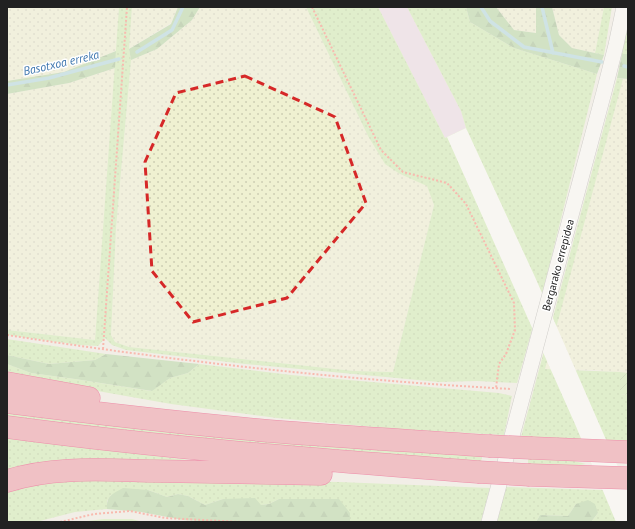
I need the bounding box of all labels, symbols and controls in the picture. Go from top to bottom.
water label: Basotxoa erreka [21,46,100,79]
street label: Bergarako errepidea [539,217,577,313]

